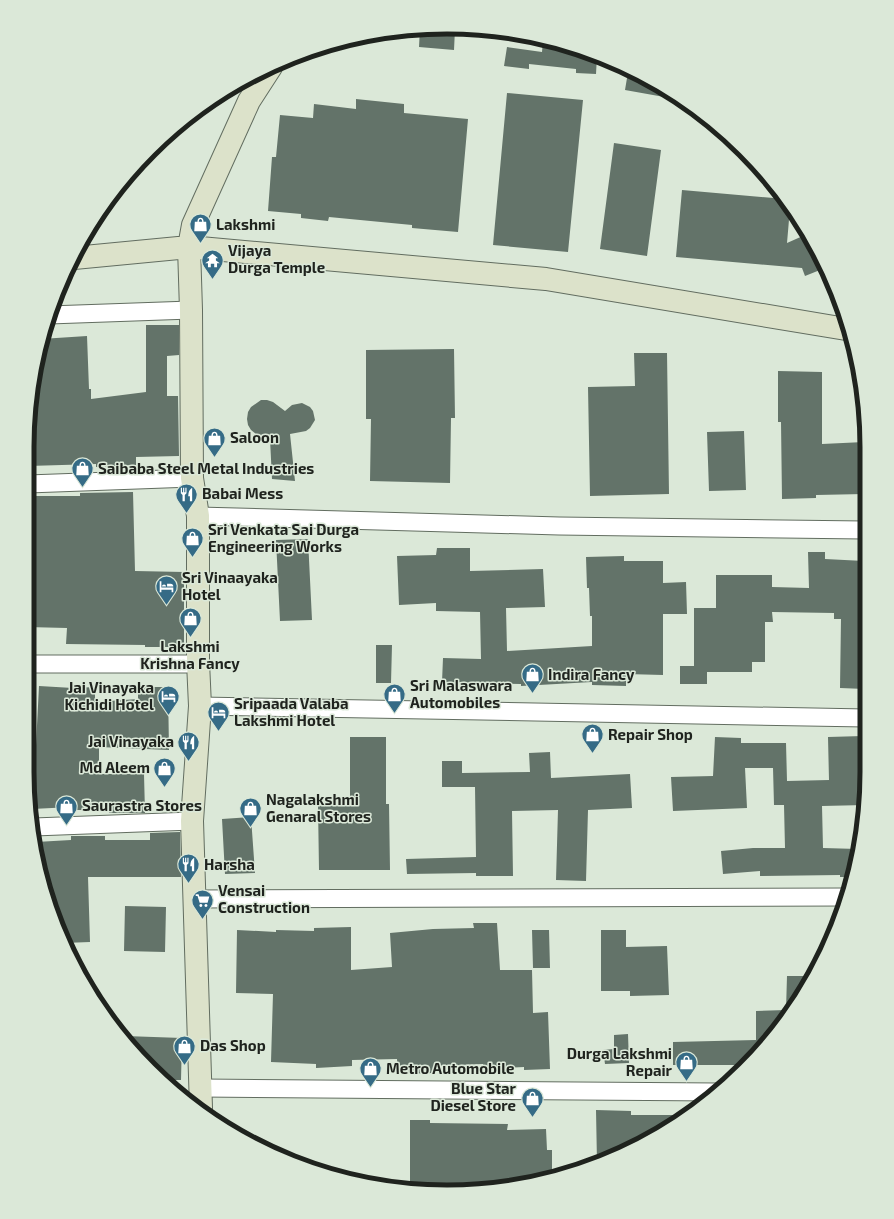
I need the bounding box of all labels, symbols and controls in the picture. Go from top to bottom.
shop icon: Lakshmi [187,212,213,245]
place label: Lakshmi [216,215,275,233]
place label: Vijaya Durga Temple [228,241,325,276]
temple icon: Vijaya Durga Temple [199,247,225,280]
shop icon: Saloon [202,425,228,458]
place label: Saloon [230,428,279,446]
shop icon: Saibaba Steel Metal Industries [69,456,95,489]
place label: Saibaba Steel Metal Industries [98,459,314,477]
restaurant icon: Babai Mess [174,481,200,514]
place label: Babai Mess [202,484,283,502]
place label: Sri Venkata Sai Durga Engineering Works [208,520,359,555]
shop icon: Sri Venkata Sai Durga Engineering Works [179,526,205,559]
place label: Sri Vinaayaka Hotel [182,568,278,603]
hotel icon: Sri Vinaayaka Hotel [154,574,180,607]
shop icon: Lakshmi Krishna Fancy [177,605,203,638]
place label: Lakshmi Krishna Fancy [140,637,240,673]
shop icon: Indira Fancy [520,662,546,695]
place label: Indira Fancy [548,665,635,684]
place label: Sri Malaswara Automobiles [410,676,512,711]
place label: Jai Vinayaka Kichidi Hotel [65,678,154,713]
shop icon: Sri Malaswara Automobiles [381,682,407,715]
hotel icon: Jai Vinayaka Kichidi Hotel [156,684,182,717]
place label: Sripaada Valaba Lakshmi Hotel [234,694,349,729]
hotel icon: Sripaada Valaba Lakshmi Hotel [205,700,231,733]
shop icon: Repair Shop [579,722,605,755]
place label: Repair Shop [608,725,693,743]
restaurant icon: Jai Vinayaka [176,729,202,762]
place label: Jai Vinayaka [88,732,174,751]
shop icon: Md Aleem [152,755,178,788]
place label: Md Aleem [80,758,150,776]
place label: Nagalakshmi Genaral Stores [266,790,371,825]
shop icon: Saurastra Stores [54,793,80,826]
place label: Saurastra Stores [82,796,202,814]
shop icon: Nagalakshmi Genaral Stores [237,796,263,829]
restaurant icon: Harsha [176,852,202,885]
place label: Harsha [204,855,255,873]
place label: Vensai Construction [218,881,310,916]
supermarket icon: Vensai Construction [189,887,215,920]
shop icon: Das Shop [172,1033,198,1066]
place label: Das Shop [200,1036,266,1054]
place label: Durga Lakshmi Repair [567,1044,673,1079]
shop icon: Durga Lakshmi Repair [674,1050,700,1083]
shop icon: Metro Automobile [357,1056,383,1089]
place label: Metro Automobile [386,1059,515,1077]
place label: Blue Star Diesel Store [430,1079,517,1114]
shop icon: Blue Star Diesel Store [519,1085,545,1118]

